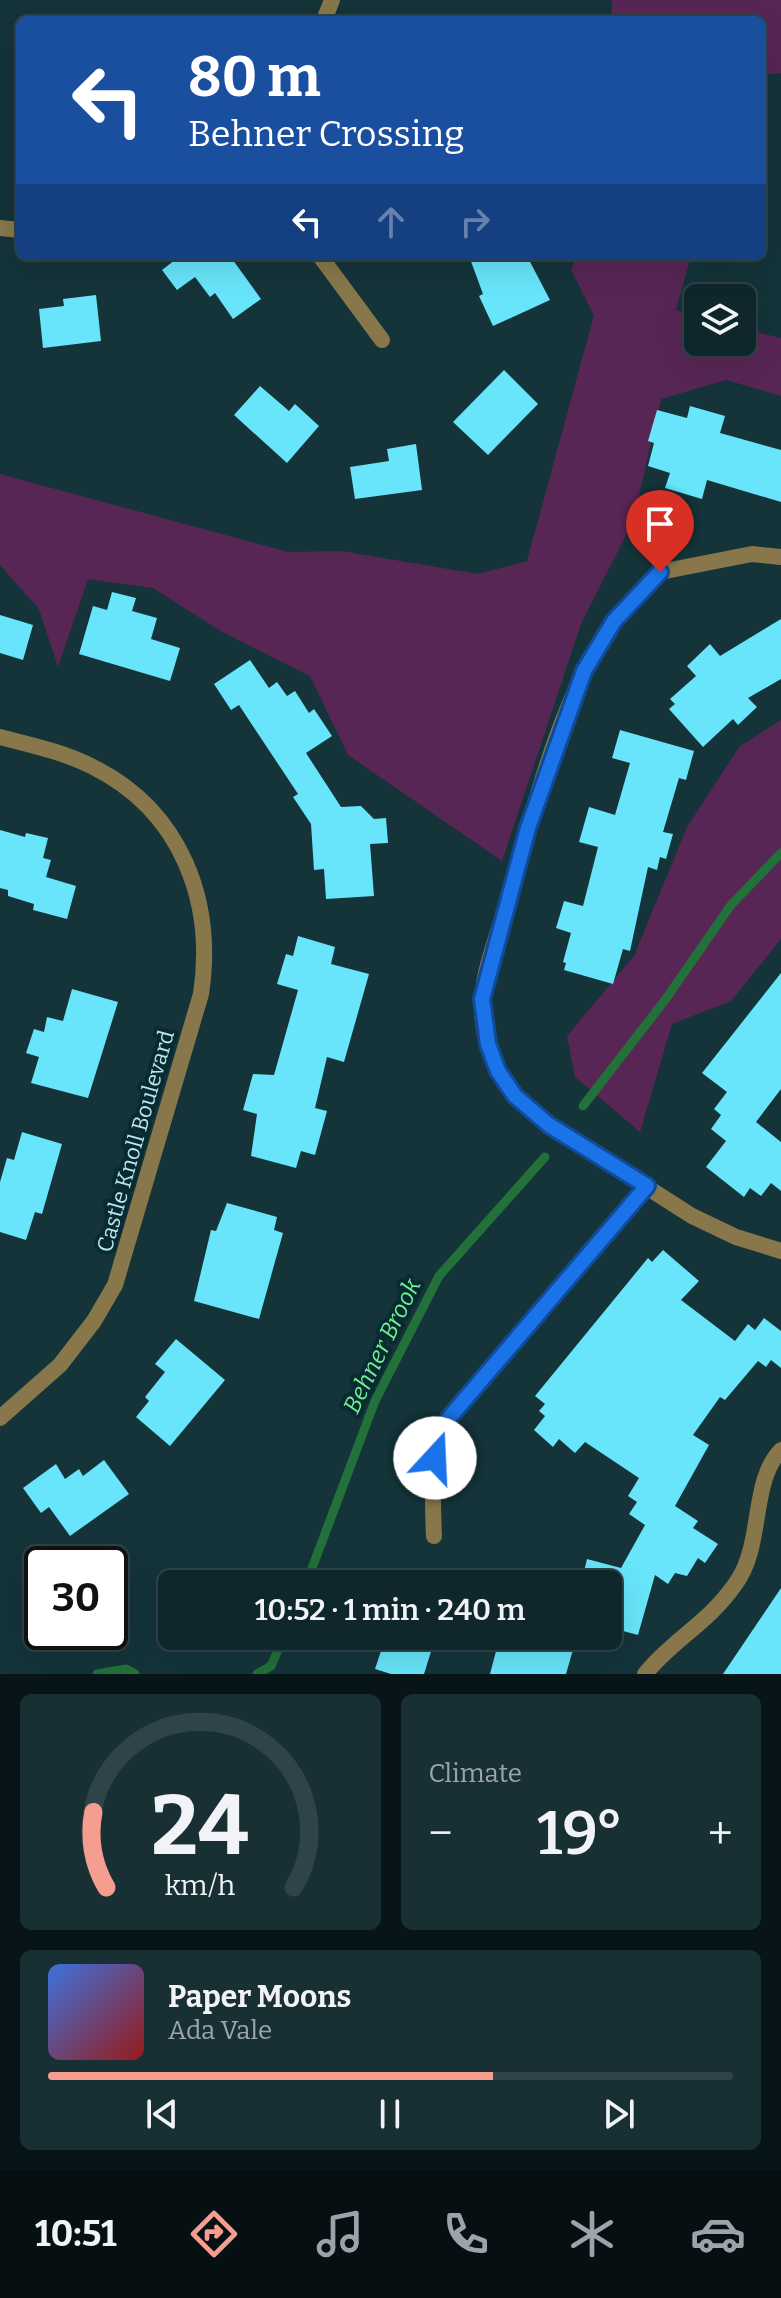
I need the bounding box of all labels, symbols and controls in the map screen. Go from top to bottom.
text: 80 m [188,44,321,111]
icon: left [56,48,160,152]
text: Behner Crossing [188,112,464,156]
icon: left [285,200,329,244]
icon: ahead [369,200,413,244]
icon: right [453,200,497,244]
map controls [684,284,756,356]
button: layers [684,284,756,356]
pin [626,490,694,572]
icon: arrive [638,502,682,546]
street label: Castle Knoll Boulevard [91,1027,180,1255]
water label: Behner Brook [337,1273,427,1418]
position arrow [393,1416,477,1500]
speed limit sign: 30 [24,1546,128,1650]
text: 10:52 · 1 min · 240 m [255,1592,525,1628]
text: Climate [429,1758,522,1789]
text: 24 [152,1776,249,1876]
text: 19° [537,1798,624,1870]
text: − [429,1807,453,1860]
text: + [708,1807,733,1860]
text: km/h [165,1868,236,1903]
text: Paper Moons [168,1979,351,2015]
text: Ada Vale [168,2015,272,2046]
icon: previous [140,2092,184,2136]
icon: pause [368,2092,412,2136]
icon: next [597,2092,641,2136]
icon: directions [186,2206,242,2262]
icon: music [312,2206,368,2262]
icon: phone [438,2206,494,2262]
icon: climate [564,2206,620,2262]
icon: car [690,2206,746,2262]
text: 10:51 [35,2212,117,2256]

